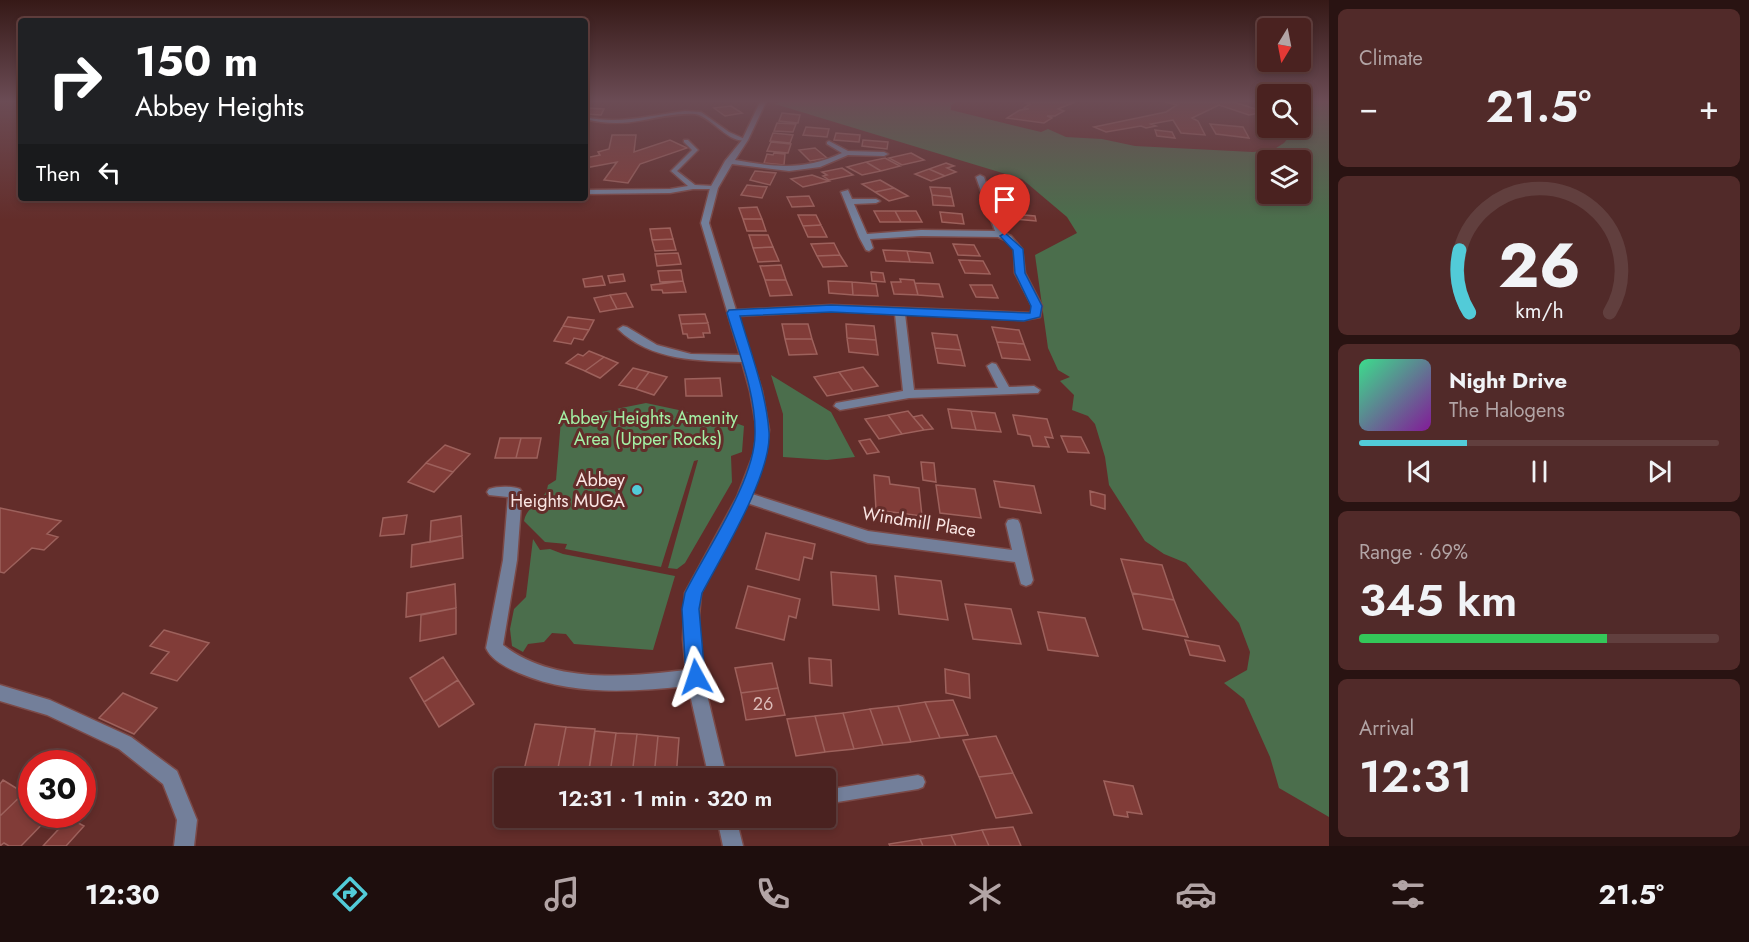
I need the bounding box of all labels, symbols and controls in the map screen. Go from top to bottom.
north arrow [1257,18,1311,72]
map controls [1257,18,1311,204]
text: 150 m [135,31,258,92]
icon: right [36,42,114,120]
text: Climate [1359,44,1423,73]
text: 21.5° [1486,74,1591,139]
button: search [1257,84,1311,138]
text: − [1359,84,1378,131]
text: + [1699,84,1719,131]
text: Abbey Heights [135,87,304,126]
button: layers [1257,150,1311,204]
icon: left [93,156,126,189]
text: Then [36,157,81,189]
pin [979,174,1030,236]
icon: arrive [988,183,1021,216]
text: 26 [1498,220,1580,310]
text: km/h [1515,295,1563,326]
text: Night Drive [1449,364,1567,396]
text: The Halogens [1449,396,1565,425]
park label: Abbey Heights Amenity Area (Upper Rocks) [558,405,738,452]
icon: previous [1403,455,1436,488]
icon: pause [1523,455,1556,488]
icon: next [1643,455,1676,488]
place label: Abbey Heights MUGA [510,467,625,514]
marker: Abbey Heights MUGA [630,483,644,497]
street label: Windmill Place [860,500,978,544]
text: Range · 69% [1359,538,1468,567]
text: 345 km [1359,568,1517,633]
position arrow [664,645,728,709]
house number: 26 [753,691,773,717]
text: Arrival [1359,714,1414,743]
text: 12:31 [1359,744,1473,809]
speed limit sign: 30 [18,750,96,828]
text: 12:31 · 1 min · 320 m [558,782,772,814]
icon: directions [329,873,371,915]
icon: music [541,873,583,915]
icon: phone [752,873,794,915]
icon: climate [964,873,1006,915]
icon: car [1175,873,1217,915]
icon: filters [1387,873,1429,915]
text: 12:30 [85,875,160,914]
text: 21.5° [1599,875,1664,914]

